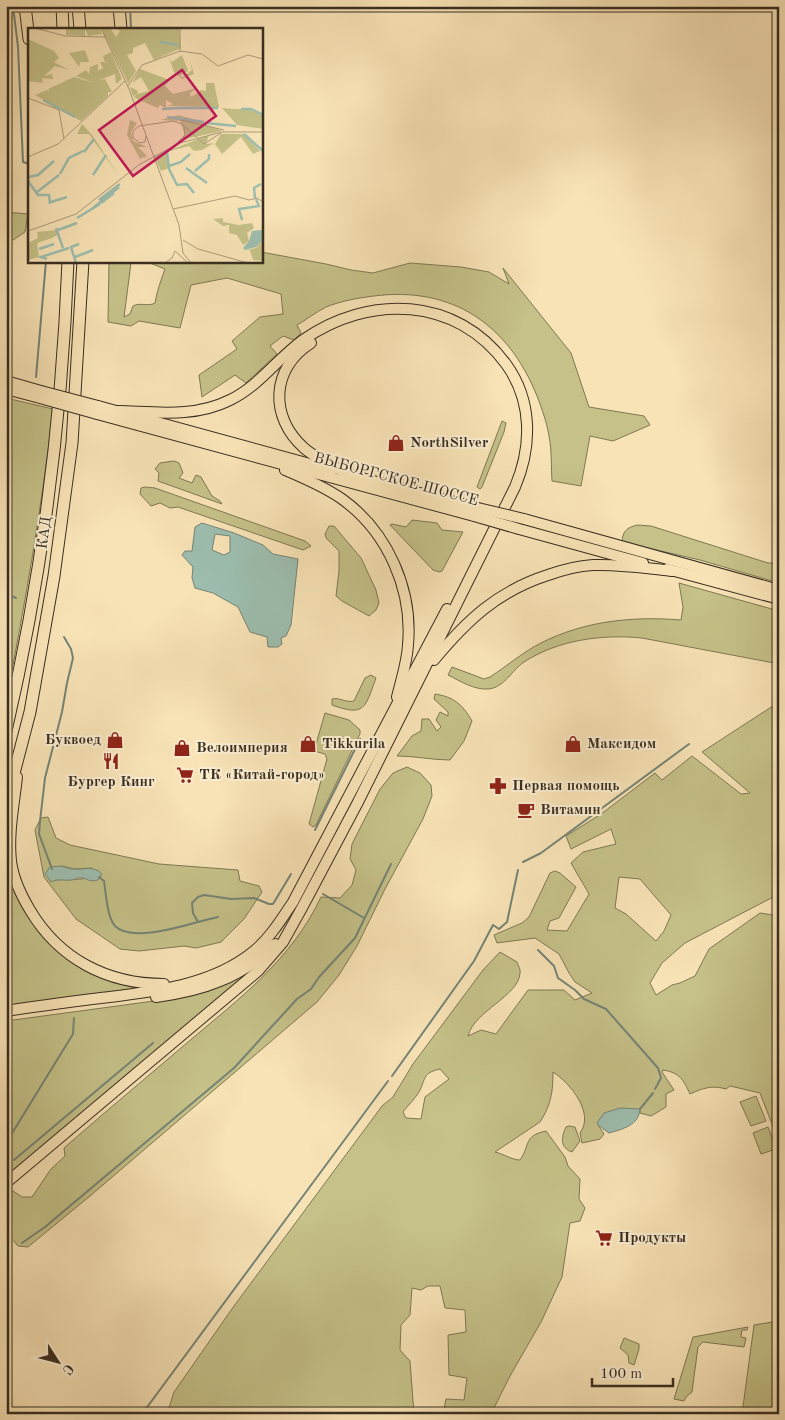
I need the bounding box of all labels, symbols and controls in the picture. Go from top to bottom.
inset map [28,28,262,262]
shop icon: NorthSilver [386,433,406,453]
place label: NorthSilver [410,436,489,451]
street label: ВЫБОРГСКОЕ ШОССЕ [312,451,480,509]
street label: КАД [35,516,55,550]
shop icon: Буквоед [105,730,125,750]
place label: Буквоед [45,733,101,748]
shop icon: Tikkurila [298,734,318,754]
shop icon: Максидом [563,734,583,754]
place label: Tikkurila [322,737,386,752]
place label: Максидом [587,737,657,752]
shop icon: Велоимперия [172,738,192,758]
place label: Велоимперия [196,741,288,756]
restaurant icon: Бургер Кинг [101,751,121,771]
supermarket icon: ТК «Китай-город» [175,765,195,785]
place label: ТК «Китай-город» [199,768,325,783]
place label: Бургер Кинг [67,775,155,790]
pharmacy icon: Первая помощь [488,776,508,796]
place label: Первая помощь [512,779,620,794]
cafe icon: Витамин [516,800,536,820]
place label: Витамин [540,803,601,818]
supermarket icon: Продукты [594,1228,614,1248]
place label: Продукты [618,1231,686,1246]
north arrow [32,1338,82,1388]
scale bar [592,1355,674,1387]
text: С [59,1361,76,1377]
text: 100 m [600,1367,642,1382]

